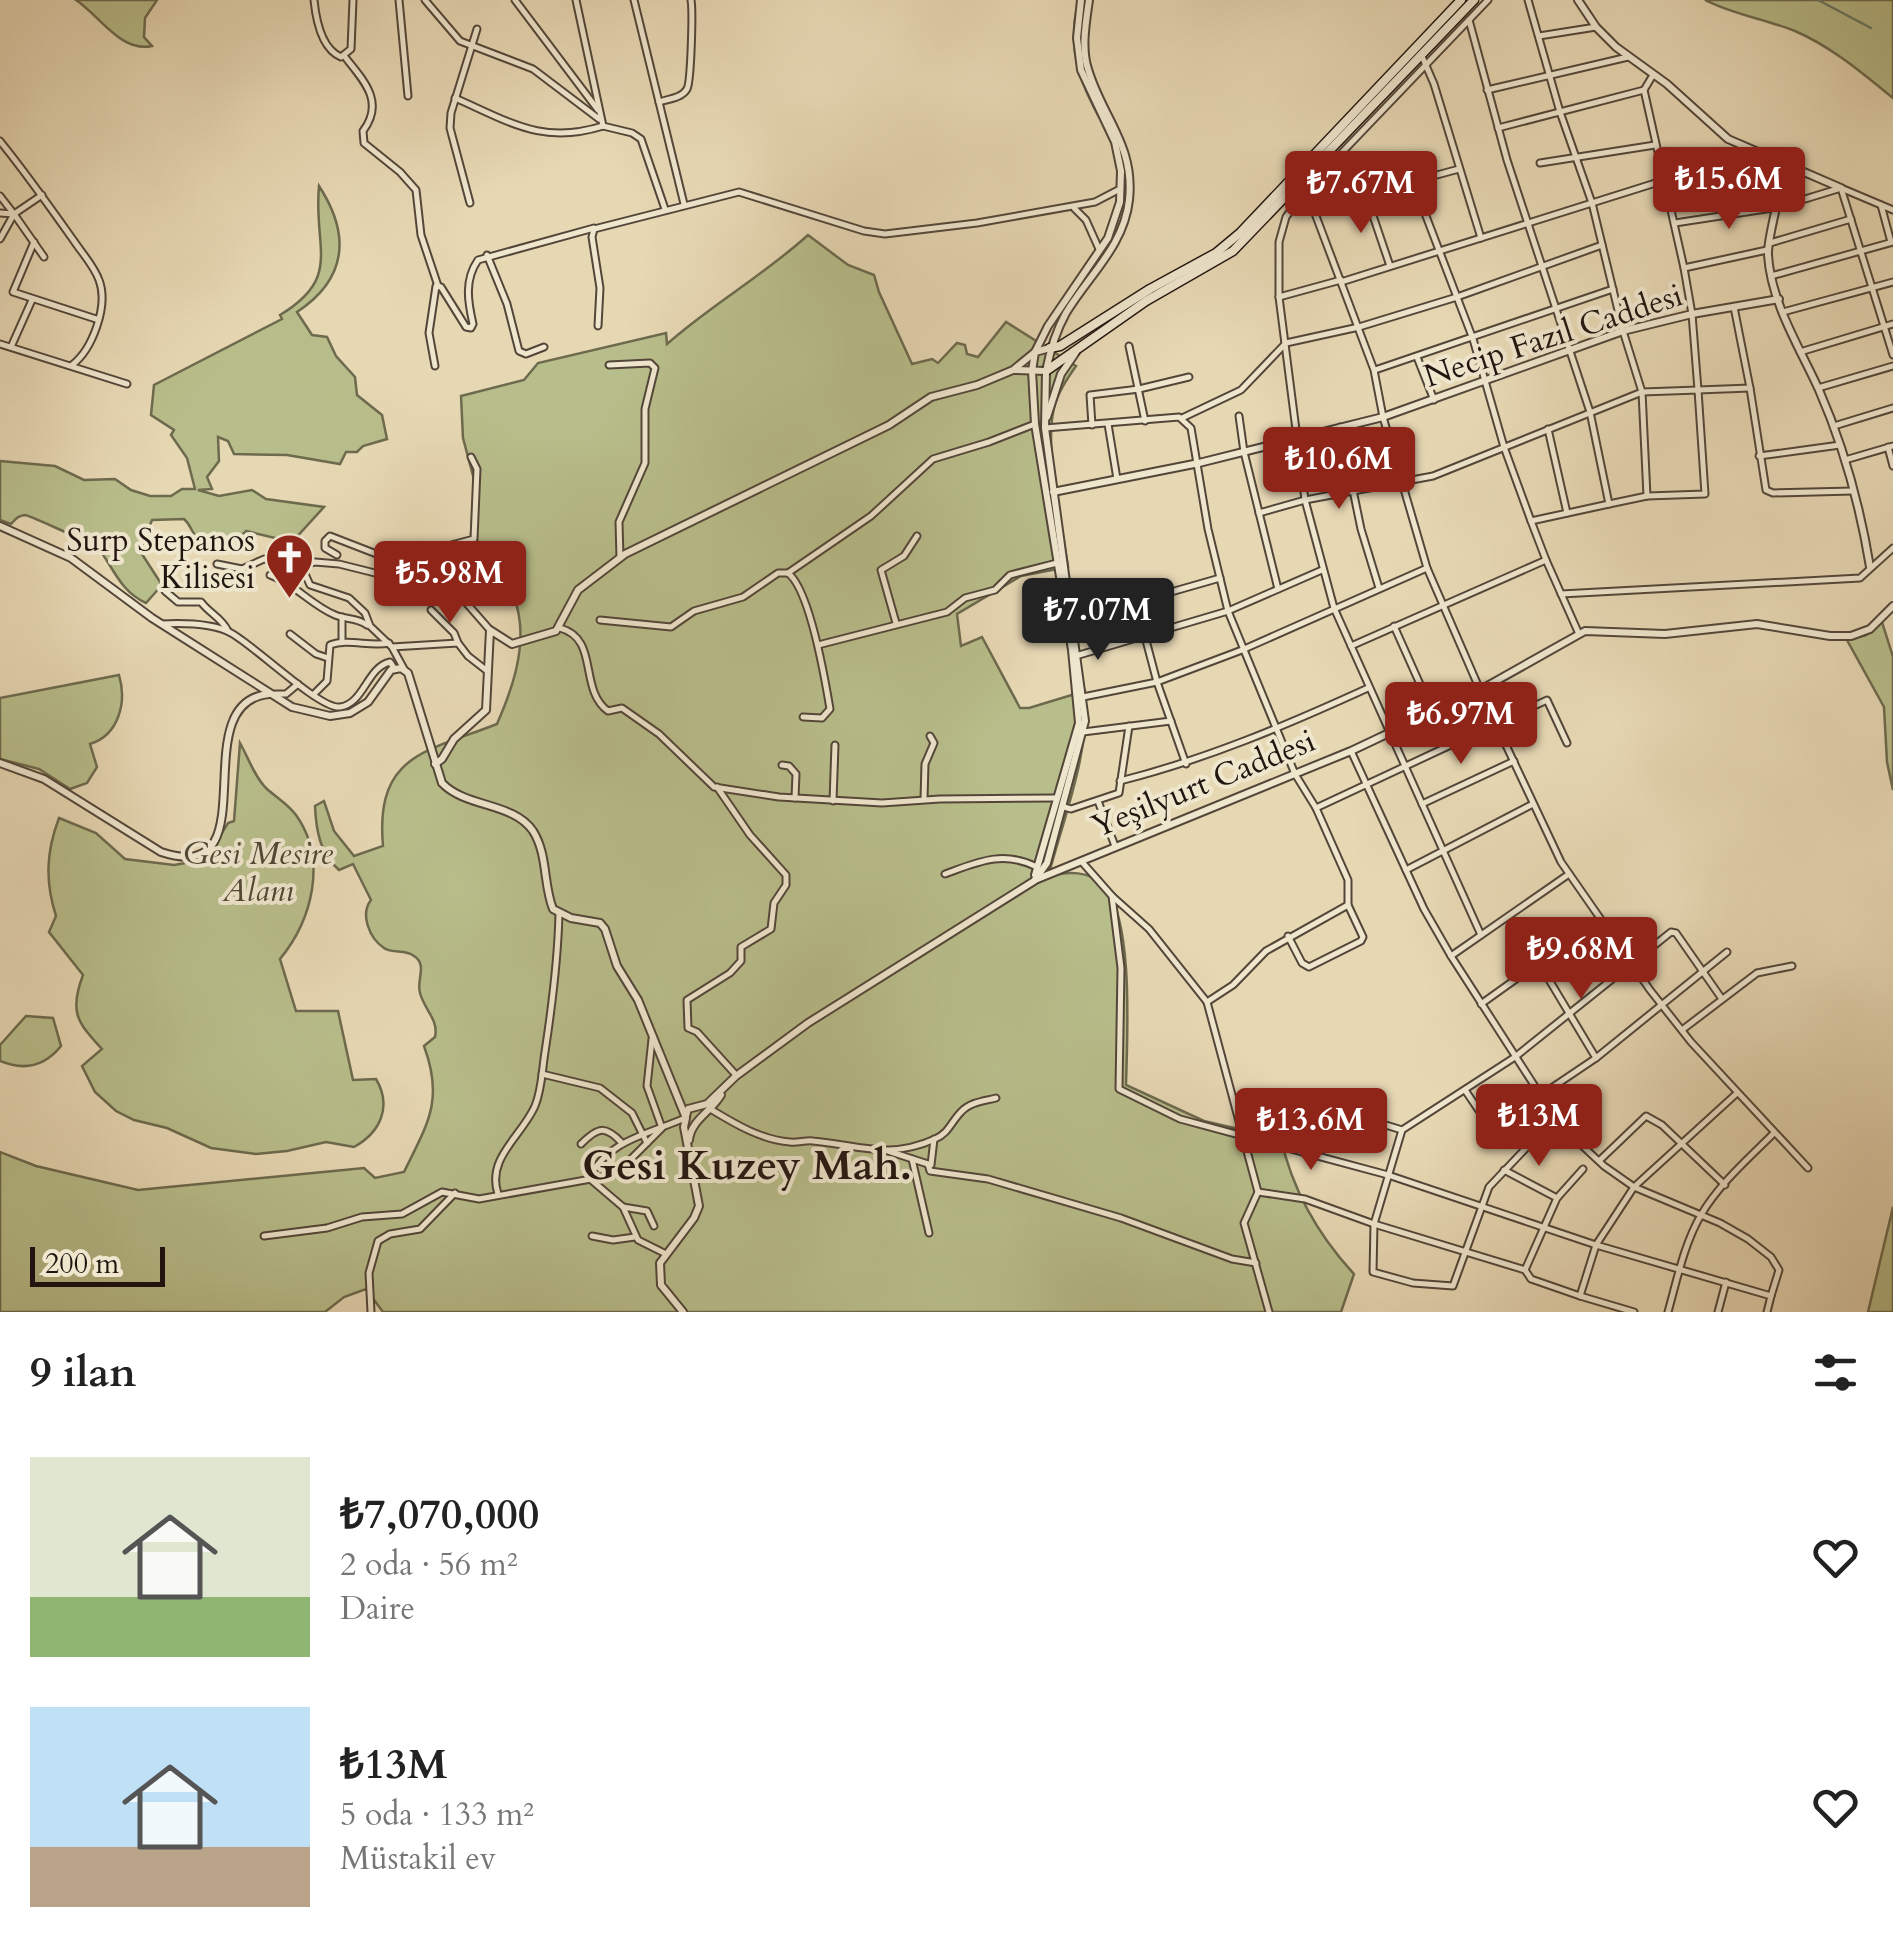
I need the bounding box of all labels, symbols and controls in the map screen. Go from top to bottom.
pin: ₺15.6M [1648,147,1810,232]
pin: ₺7.67M [1280,151,1442,236]
text: ₺15.6M [1675,157,1783,201]
text: ₺7.67M [1307,161,1415,205]
street label: Necip Fazıl Caddesi [1418,273,1688,399]
pin: ₺10.6M [1258,427,1420,512]
text: ₺10.6M [1285,437,1393,481]
place label: Surp Stepanos Kilisesi [66,519,255,600]
church icon: Surp Stepanos Kilisesi [264,532,316,600]
pin: ₺5.98M [369,541,531,626]
text: ₺5.98M [396,551,504,595]
pin: ₺7.07M [1017,578,1179,663]
text: ₺7.07M [1044,588,1152,632]
pin: ₺6.97M [1380,682,1542,767]
text: ₺6.97M [1407,692,1515,736]
street label: Yeşilyurt Caddesi [1085,719,1322,849]
park label: Gesi Mesire Alanı [183,832,334,913]
pin: ₺9.68M [1500,917,1662,1002]
text: ₺9.68M [1527,927,1635,971]
pin: ₺13M [1480,1084,1598,1169]
pin: ₺13.6M [1230,1088,1392,1173]
text: ₺13M [1498,1094,1580,1138]
text: ₺13.6M [1257,1098,1365,1142]
district label: Gesi Kuzey Mah. [582,1137,912,1194]
scale bar [30,1242,165,1286]
text: 200 m [45,1245,119,1283]
text: 9 ilan [30,1344,136,1401]
icon: filters [1808,1345,1863,1400]
text: ₺7,070,000 [340,1486,539,1543]
icon: home [110,1497,230,1617]
icon: heart [1808,1530,1863,1585]
text: 2 oda · 56 m² [340,1543,518,1587]
text: Daire [340,1587,415,1631]
text: ₺13M [340,1736,448,1793]
icon: home [110,1747,230,1867]
icon: heart [1808,1780,1863,1835]
text: 5 oda · 133 m² [340,1793,534,1837]
text: Müstakil ev [340,1837,496,1881]

